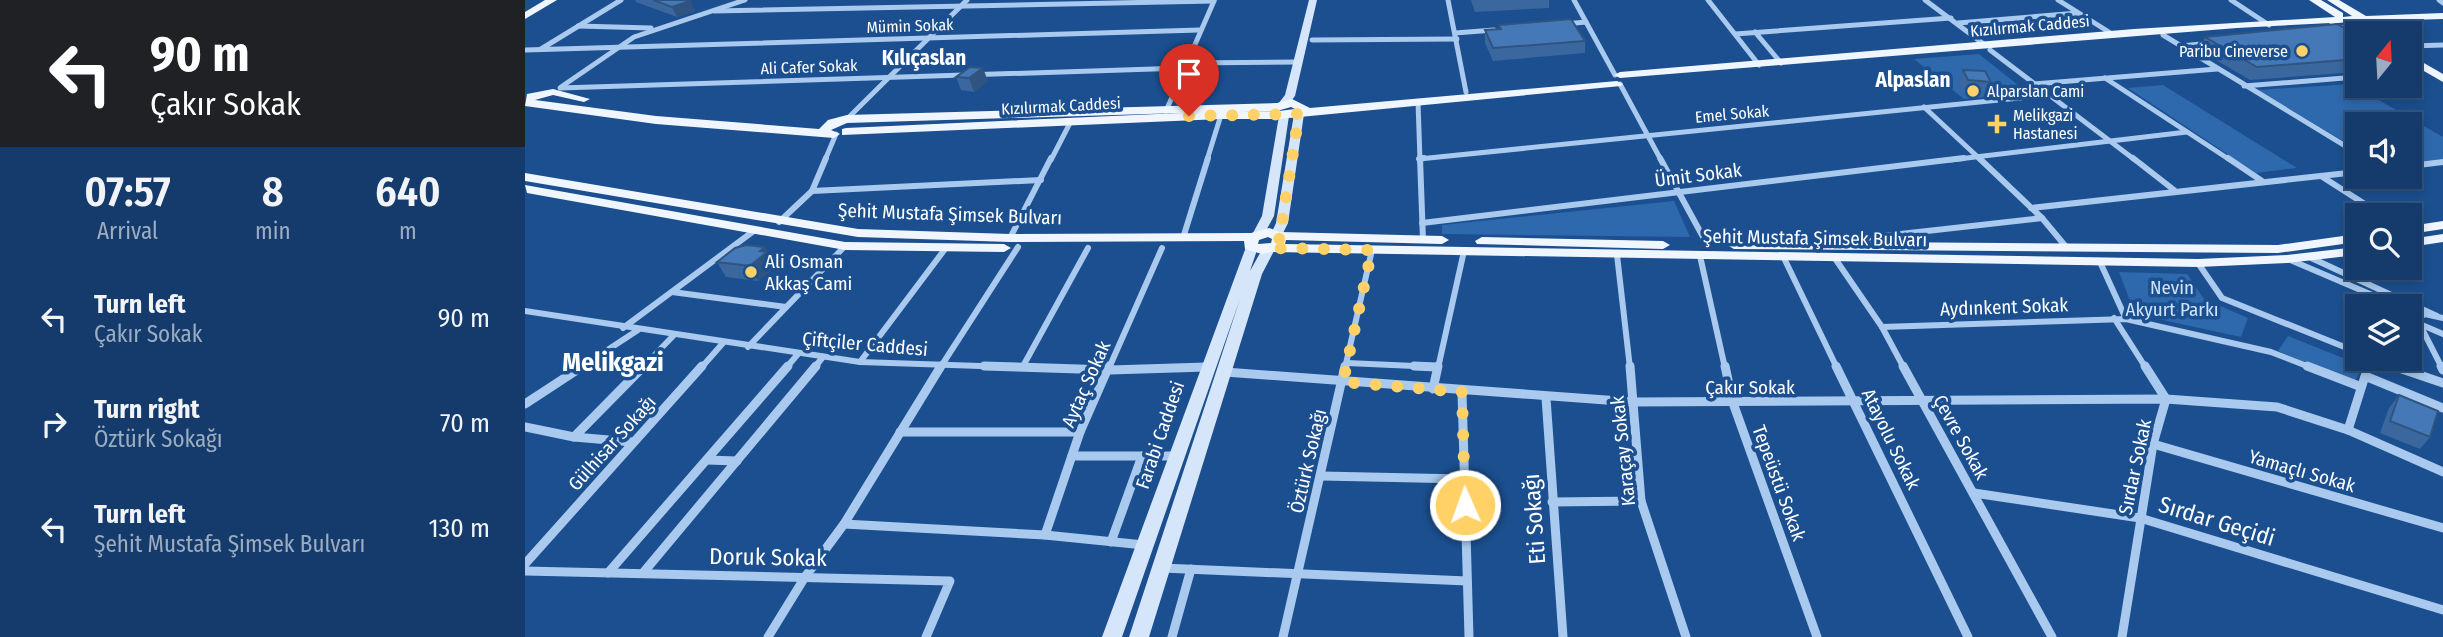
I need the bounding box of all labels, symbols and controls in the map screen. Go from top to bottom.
street label: Kızılırmak Caddesi [1970,11,2090,41]
street label: Mümin Sokak [866,15,954,37]
north arrow [2345,21,2422,98]
map controls [2345,21,2422,371]
text: 90 m [150,25,250,84]
icon: left [35,28,126,119]
place label: Paribu Cineverse [2179,42,2288,61]
marker: Paribu Cineverse [2294,43,2310,59]
pin [1159,44,1219,116]
district label: Kılıçaslan [882,45,966,71]
icon: arrive [1170,55,1208,93]
street label: Ali Cafer Sokak [760,56,858,78]
district label: Alpaslan [1875,67,1950,93]
place label: Alparslan Cami [1987,82,2084,101]
marker: Alparslan Cami [1965,83,1981,99]
text: Çakır Sokak [150,85,301,123]
street label: Kızılırmak Caddesi [1001,93,1121,119]
street label: Emel Sokak [1694,101,1770,127]
place label: Melikgazi Hastanesi [2013,106,2077,143]
button: sound [2345,112,2422,189]
marker: Melikgazi Hastanesi [1987,114,2007,134]
street label: Ümit Sokak [1653,158,1743,192]
text: 07:57 [84,167,171,217]
text: 8 [262,167,284,217]
text: 640 [375,167,441,217]
street label: Şehit Mustafa Şimsek Bulvarı [838,199,1062,229]
button: search [2345,203,2422,280]
text: Arrival [97,217,158,245]
text: min [255,217,291,245]
text: m [399,217,417,245]
street label: Şehit Mustafa Şimsek Bulvarı [1703,225,1927,251]
place label: Ali Osman Akkaş Cami [765,250,852,295]
marker: Ali Osman Akkaş Cami [743,264,759,280]
park label: Nevin Akyurt Parkı [2125,276,2219,321]
text: Turn left [94,289,186,320]
street label: Aydınkent Sokak [1939,293,2069,321]
button: layers [2345,294,2422,371]
icon: left [35,300,73,338]
text: 90 m [438,303,490,334]
text: Çakır Sokak [94,320,203,348]
street label: Çiftçiler Caddesi [801,327,929,361]
street label: Aytaç Sokak [1057,337,1115,431]
district label: Melikgazi [562,347,664,378]
street label: Çakır Sokak [1705,376,1795,399]
street label: Farabi Caddesi [1131,378,1189,492]
street label: Atayolu Sokak [1857,385,1925,493]
street label: Gülhisar Sokağı [563,391,661,495]
street label: Çevre Sokak [1928,391,1994,483]
text: Turn right [94,394,200,425]
street label: Karaçay Sokak [1606,395,1640,507]
icon: right [35,405,73,443]
street label: Öztürk Sokağı [1285,407,1331,515]
text: 70 m [440,408,490,439]
street label: Sırdar Sokak [2114,417,2156,517]
street label: Tepeüstü Sokak [1747,422,1811,544]
text: Öztürk Sokağı [94,425,223,453]
street label: Yamaçlı Sokak [2246,445,2358,497]
position arrow [1428,468,1502,542]
street label: Eti Sokağı [1517,473,1551,565]
street label: Sırdar Geçidi [2156,490,2278,552]
text: Turn left [94,499,186,530]
icon: left [35,510,73,548]
text: 130 m [428,513,490,544]
text: Şehit Mustafa Şimsek Bulvarı [94,530,365,558]
street label: Doruk Sokak [709,542,827,572]

